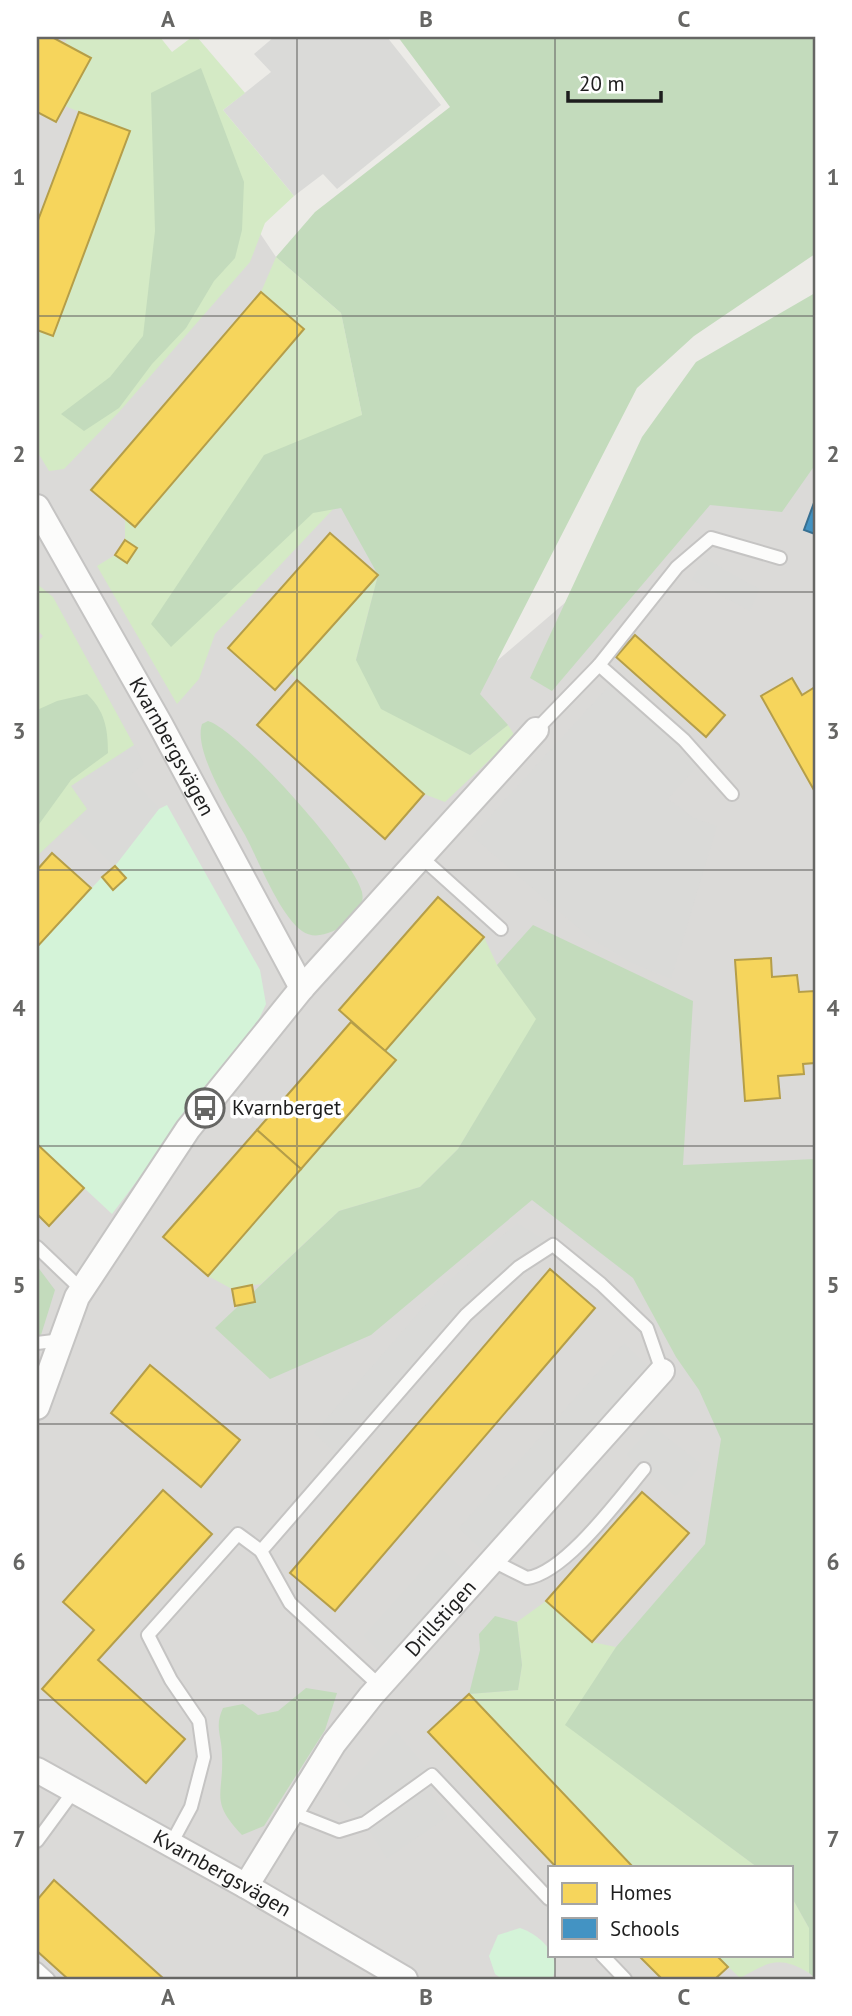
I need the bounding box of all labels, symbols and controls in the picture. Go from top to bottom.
text: A [161,4,175,33]
text: B [419,4,433,33]
text: C [678,4,691,33]
scale bar [568,60,661,104]
text: 20 m [579,70,625,97]
text: 1 [12,162,26,191]
text: 1 [826,162,840,191]
text: 2 [12,439,26,468]
text: 2 [826,439,840,468]
street label: Kvarnbergsvägen [123,672,221,821]
text: 3 [12,716,26,745]
text: 3 [826,716,840,745]
text: 4 [12,993,26,1022]
text: 4 [826,993,840,1022]
bus stop icon: Kvarnberget [184,1087,226,1129]
place label: Kvarnberget [232,1094,341,1121]
text: 5 [12,1270,26,1299]
text: 5 [826,1270,840,1299]
text: 6 [12,1547,26,1576]
text: 6 [826,1547,840,1576]
street label: Drillstigen [399,1574,482,1662]
street label: Kvarnbergsvägen [149,1823,296,1922]
text: 7 [12,1824,26,1853]
text: 7 [826,1824,840,1853]
legend [548,1866,792,1956]
text: Homes [610,1879,672,1906]
text: Schools [610,1915,680,1942]
text: A [161,1982,175,2011]
text: B [419,1982,433,2011]
text: C [678,1982,691,2011]

